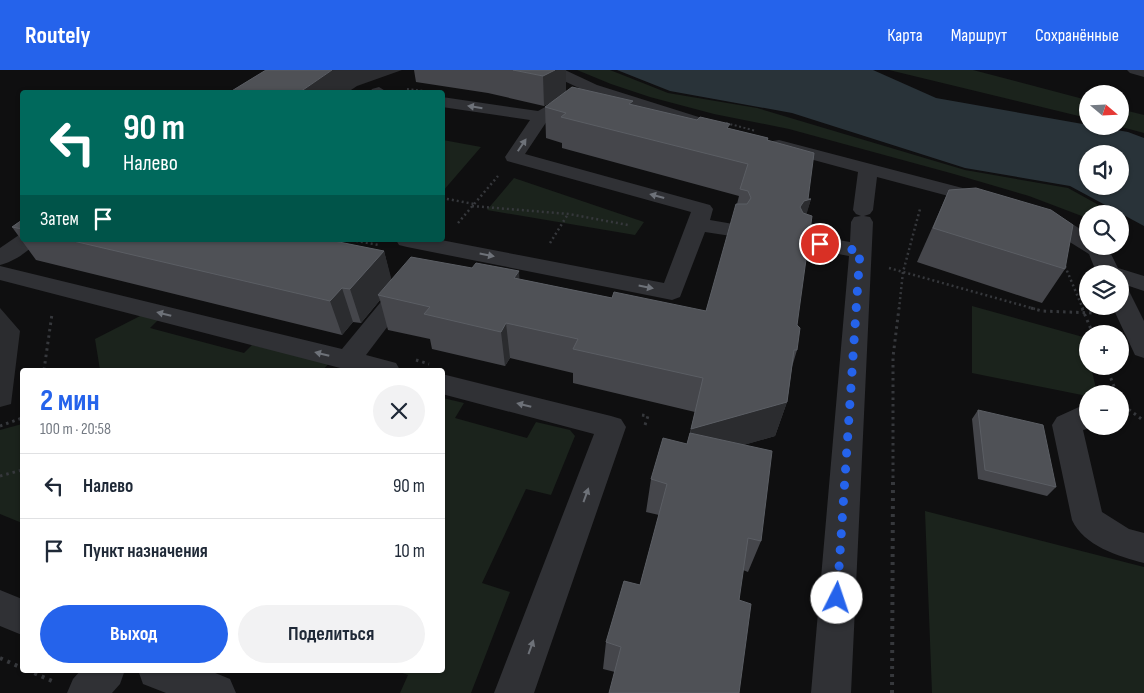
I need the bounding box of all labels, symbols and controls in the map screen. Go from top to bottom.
text: Routely [25,21,90,50]
text: Карта [887,25,923,46]
text: Маршрут [951,25,1007,46]
text: Сохранённые [1035,25,1119,46]
north arrow [1079,85,1129,135]
map controls [1079,85,1129,435]
one-way arrow [467,103,483,111]
text: 90 m [123,107,185,150]
icon: left [40,110,105,175]
one-way arrow [517,138,527,152]
button: sound [1079,145,1129,195]
text: Налево [123,150,178,177]
one-way arrow [649,192,664,200]
icon: arrive [89,205,117,233]
button: search [1079,205,1129,255]
text: Затем [40,208,79,231]
pin [799,223,841,265]
icon: arrive [806,230,834,258]
one-way arrow [479,252,495,260]
button: layers [1079,265,1129,315]
one-way arrow [639,283,655,291]
one-way arrow [157,310,172,318]
button: + [1079,325,1129,375]
one-way arrow [314,350,329,358]
text: 2 мин [40,383,100,419]
button: close [373,385,425,437]
button: − [1079,385,1129,435]
one-way arrow [516,401,531,409]
text: 100 m · 20:58 [40,420,111,439]
icon: left [40,472,68,500]
text: Налево [83,475,133,498]
text: 90 m [393,475,425,498]
one-way arrow [583,487,590,502]
icon: arrive [40,537,68,565]
text: Пункт назначения [83,540,208,563]
text: 10 m [395,540,425,563]
position arrow [810,571,862,623]
button: Выход [40,605,228,663]
button: Поделиться [238,605,425,663]
one-way arrow [527,640,535,654]

